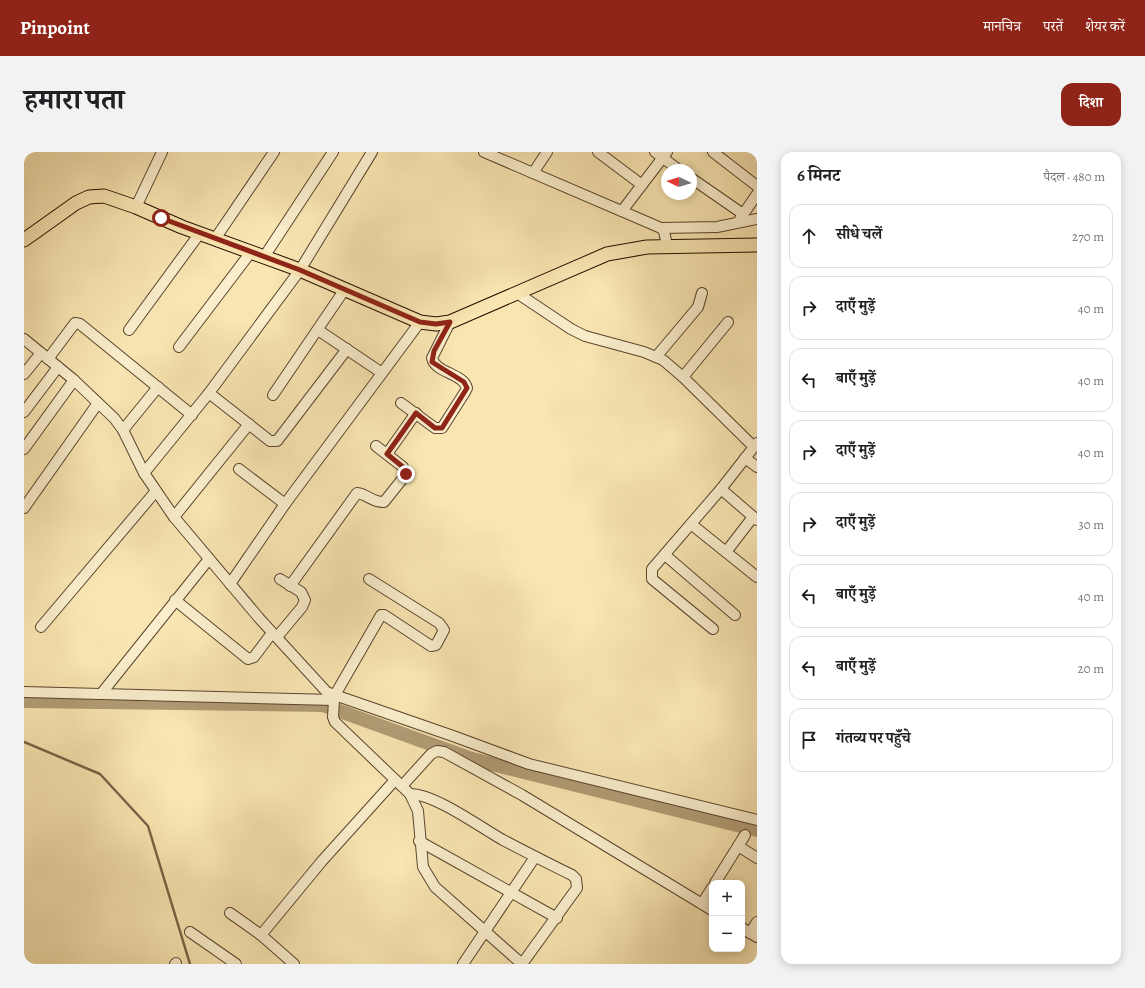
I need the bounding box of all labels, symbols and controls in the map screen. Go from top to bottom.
text: Pinpoint [20,15,90,41]
text: मानचित्र [983,17,1021,36]
text: परतें [1043,17,1063,36]
text: शेयर करें [1085,17,1125,36]
text: हमारा पता [24,81,124,119]
button: दिशा [1061,83,1121,126]
north arrow [661,164,697,200]
text: 6 मिनट [797,164,840,187]
text: पैदल · 480 m [1044,168,1105,185]
route start [152,209,170,227]
text: सीधे चलें [836,224,882,244]
icon: ahead [798,225,820,247]
text: 270 m [1072,228,1104,245]
text: दाएँ मुड़ें [836,296,875,316]
icon: right [798,297,820,319]
text: 40 m [1078,300,1104,317]
text: बाएँ मुड़ें [836,368,876,388]
icon: left [798,369,820,391]
text: 40 m [1078,372,1104,389]
text: दाएँ मुड़ें [836,440,875,460]
icon: right [798,441,820,463]
text: 40 m [1078,444,1104,461]
route end [397,465,415,483]
text: दाएँ मुड़ें [836,512,875,532]
icon: right [798,513,820,535]
text: 30 m [1078,516,1104,533]
text: बाएँ मुड़ें [836,584,876,604]
icon: left [798,585,820,607]
text: 40 m [1078,588,1104,605]
text: बाएँ मुड़ें [836,656,876,676]
icon: left [798,657,820,679]
text: 20 m [1078,660,1104,677]
text: गंतव्य पर पहुँचे [836,728,911,748]
icon: arrive [798,729,820,751]
map controls [709,880,745,952]
button: + [709,880,745,916]
button: − [709,916,745,952]

